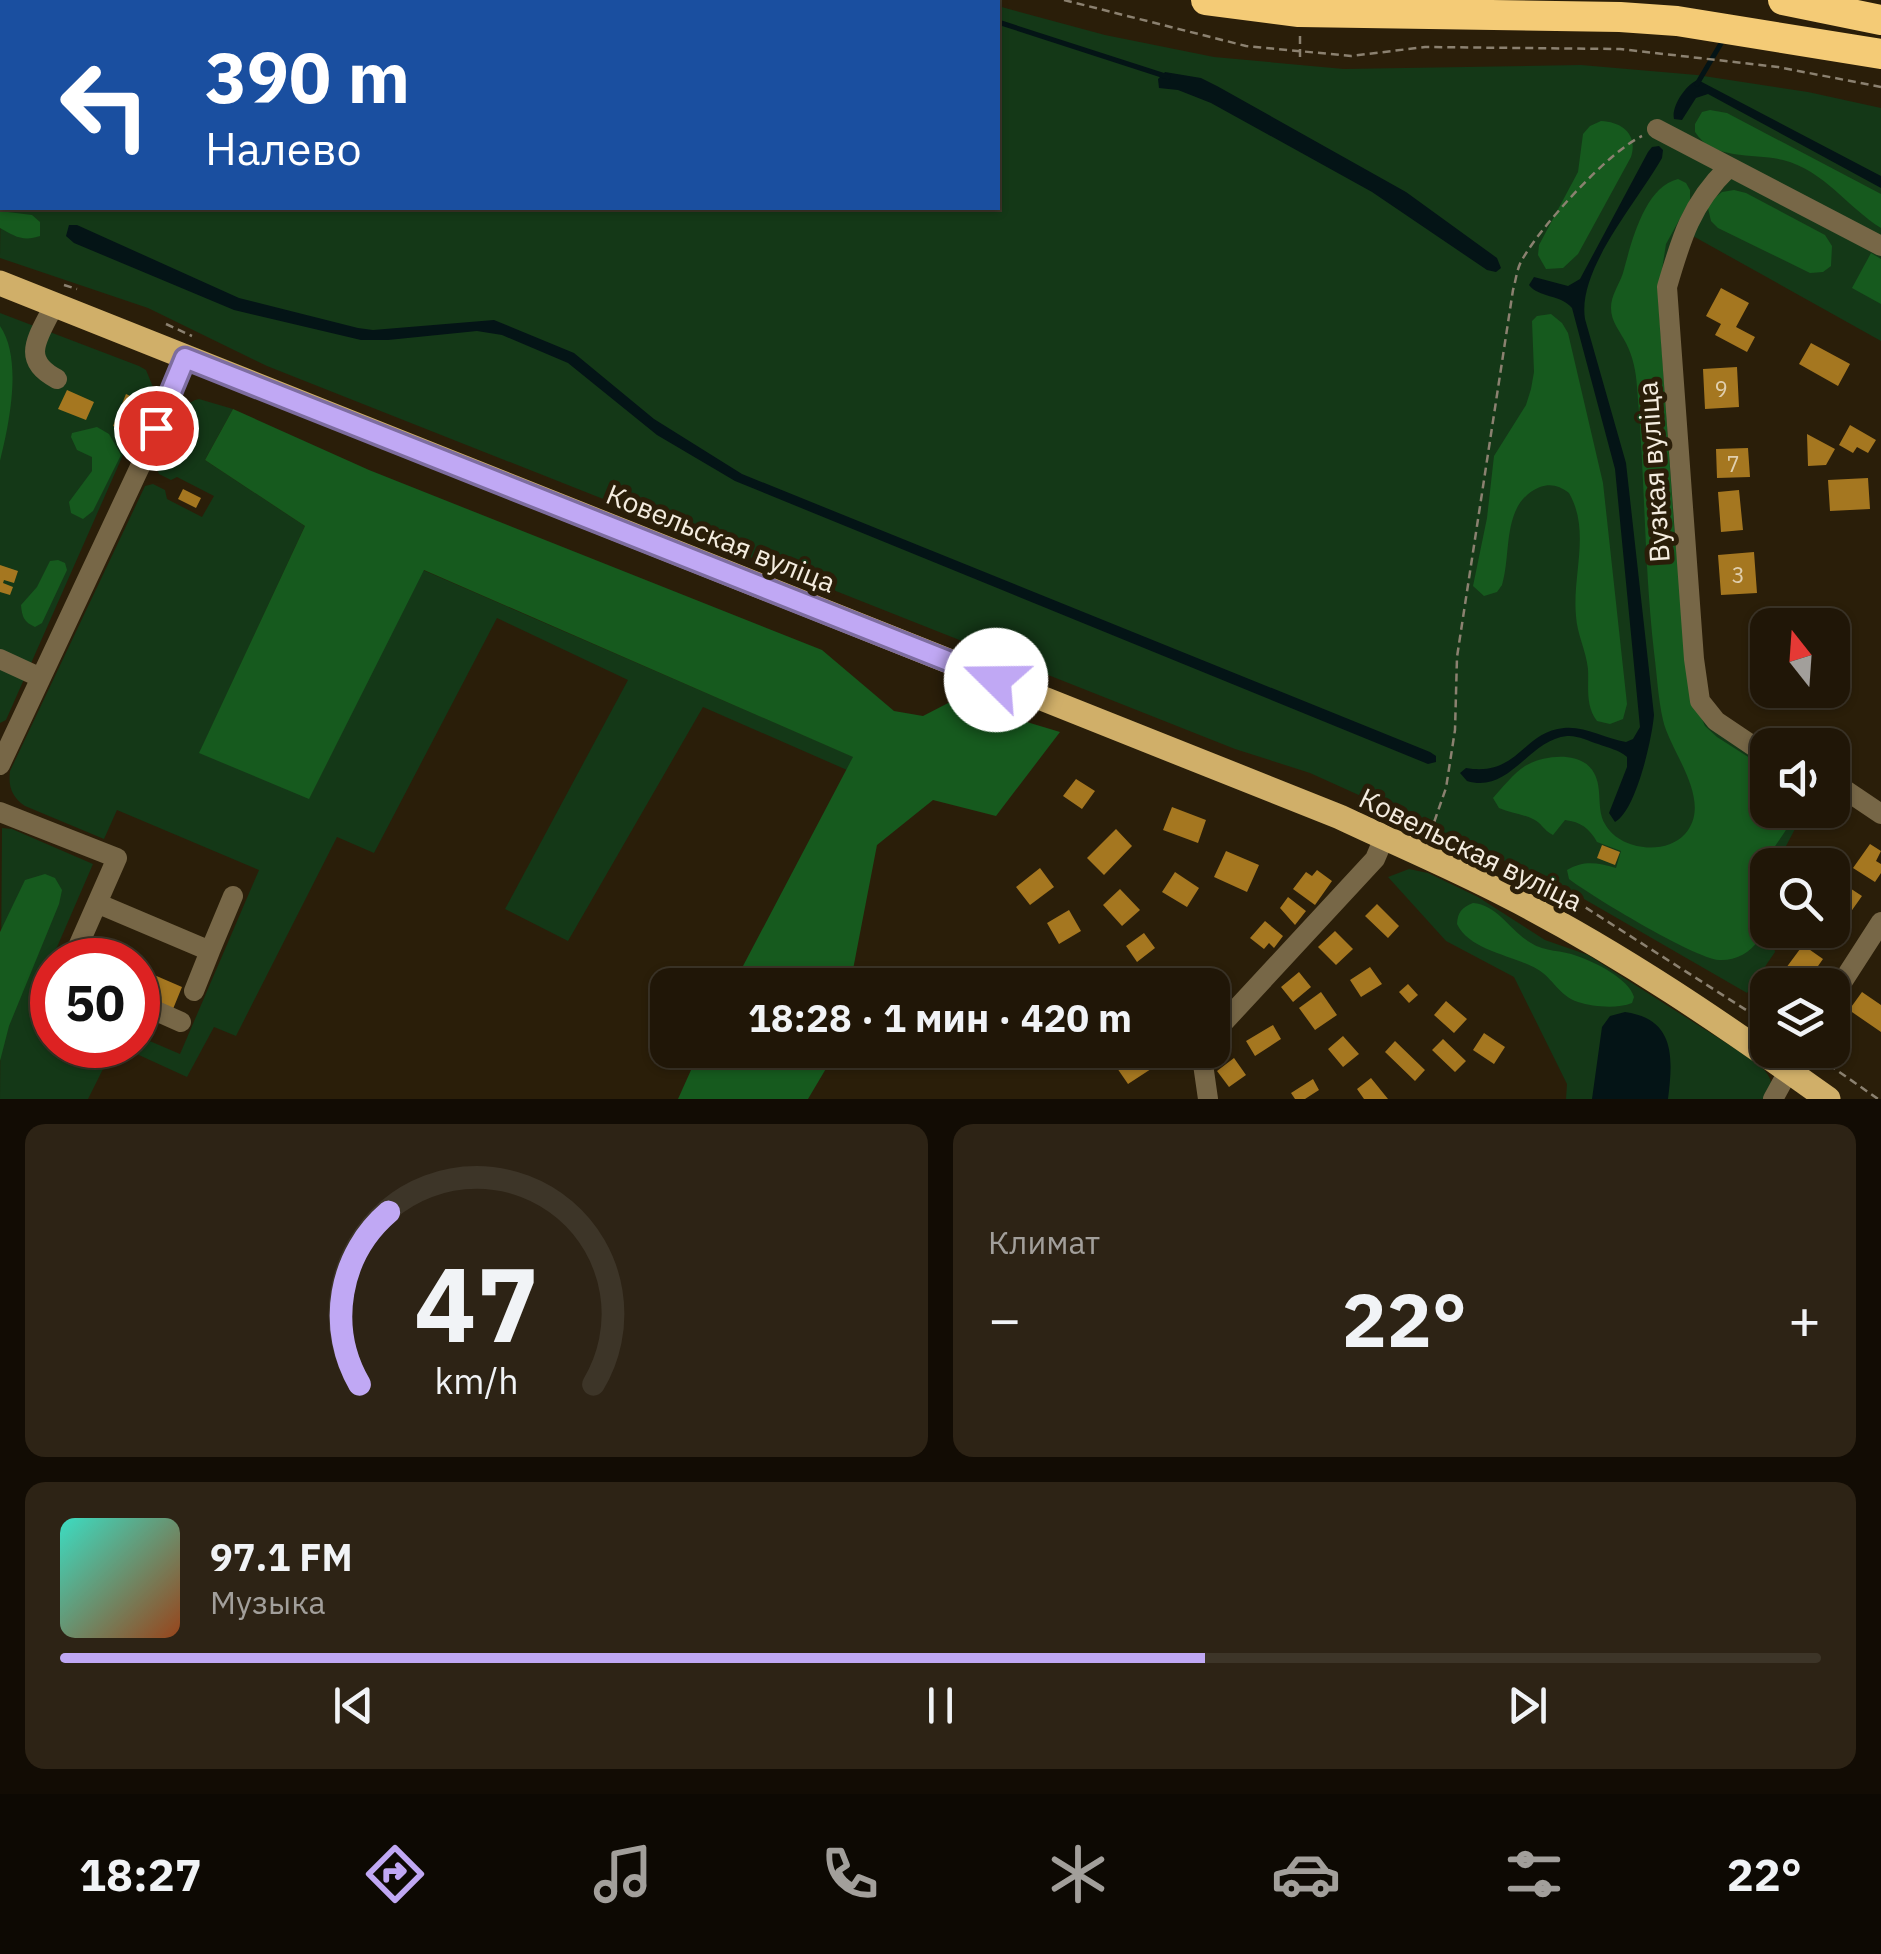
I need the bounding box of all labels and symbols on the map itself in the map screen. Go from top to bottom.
house number: 9 [1714,374,1728,403]
street label: Вузкая вуліца [1628,380,1678,564]
pin [114,386,199,471]
house number: 7 [1726,449,1740,478]
street label: Ковельская вуліца [601,475,841,601]
house number: 3 [1731,560,1745,589]
north arrow [1750,608,1850,708]
position arrow [944,628,1048,732]
street label: Ковельская вуліца [1353,779,1589,919]
speed limit sign: 50 [30,938,160,1068]

